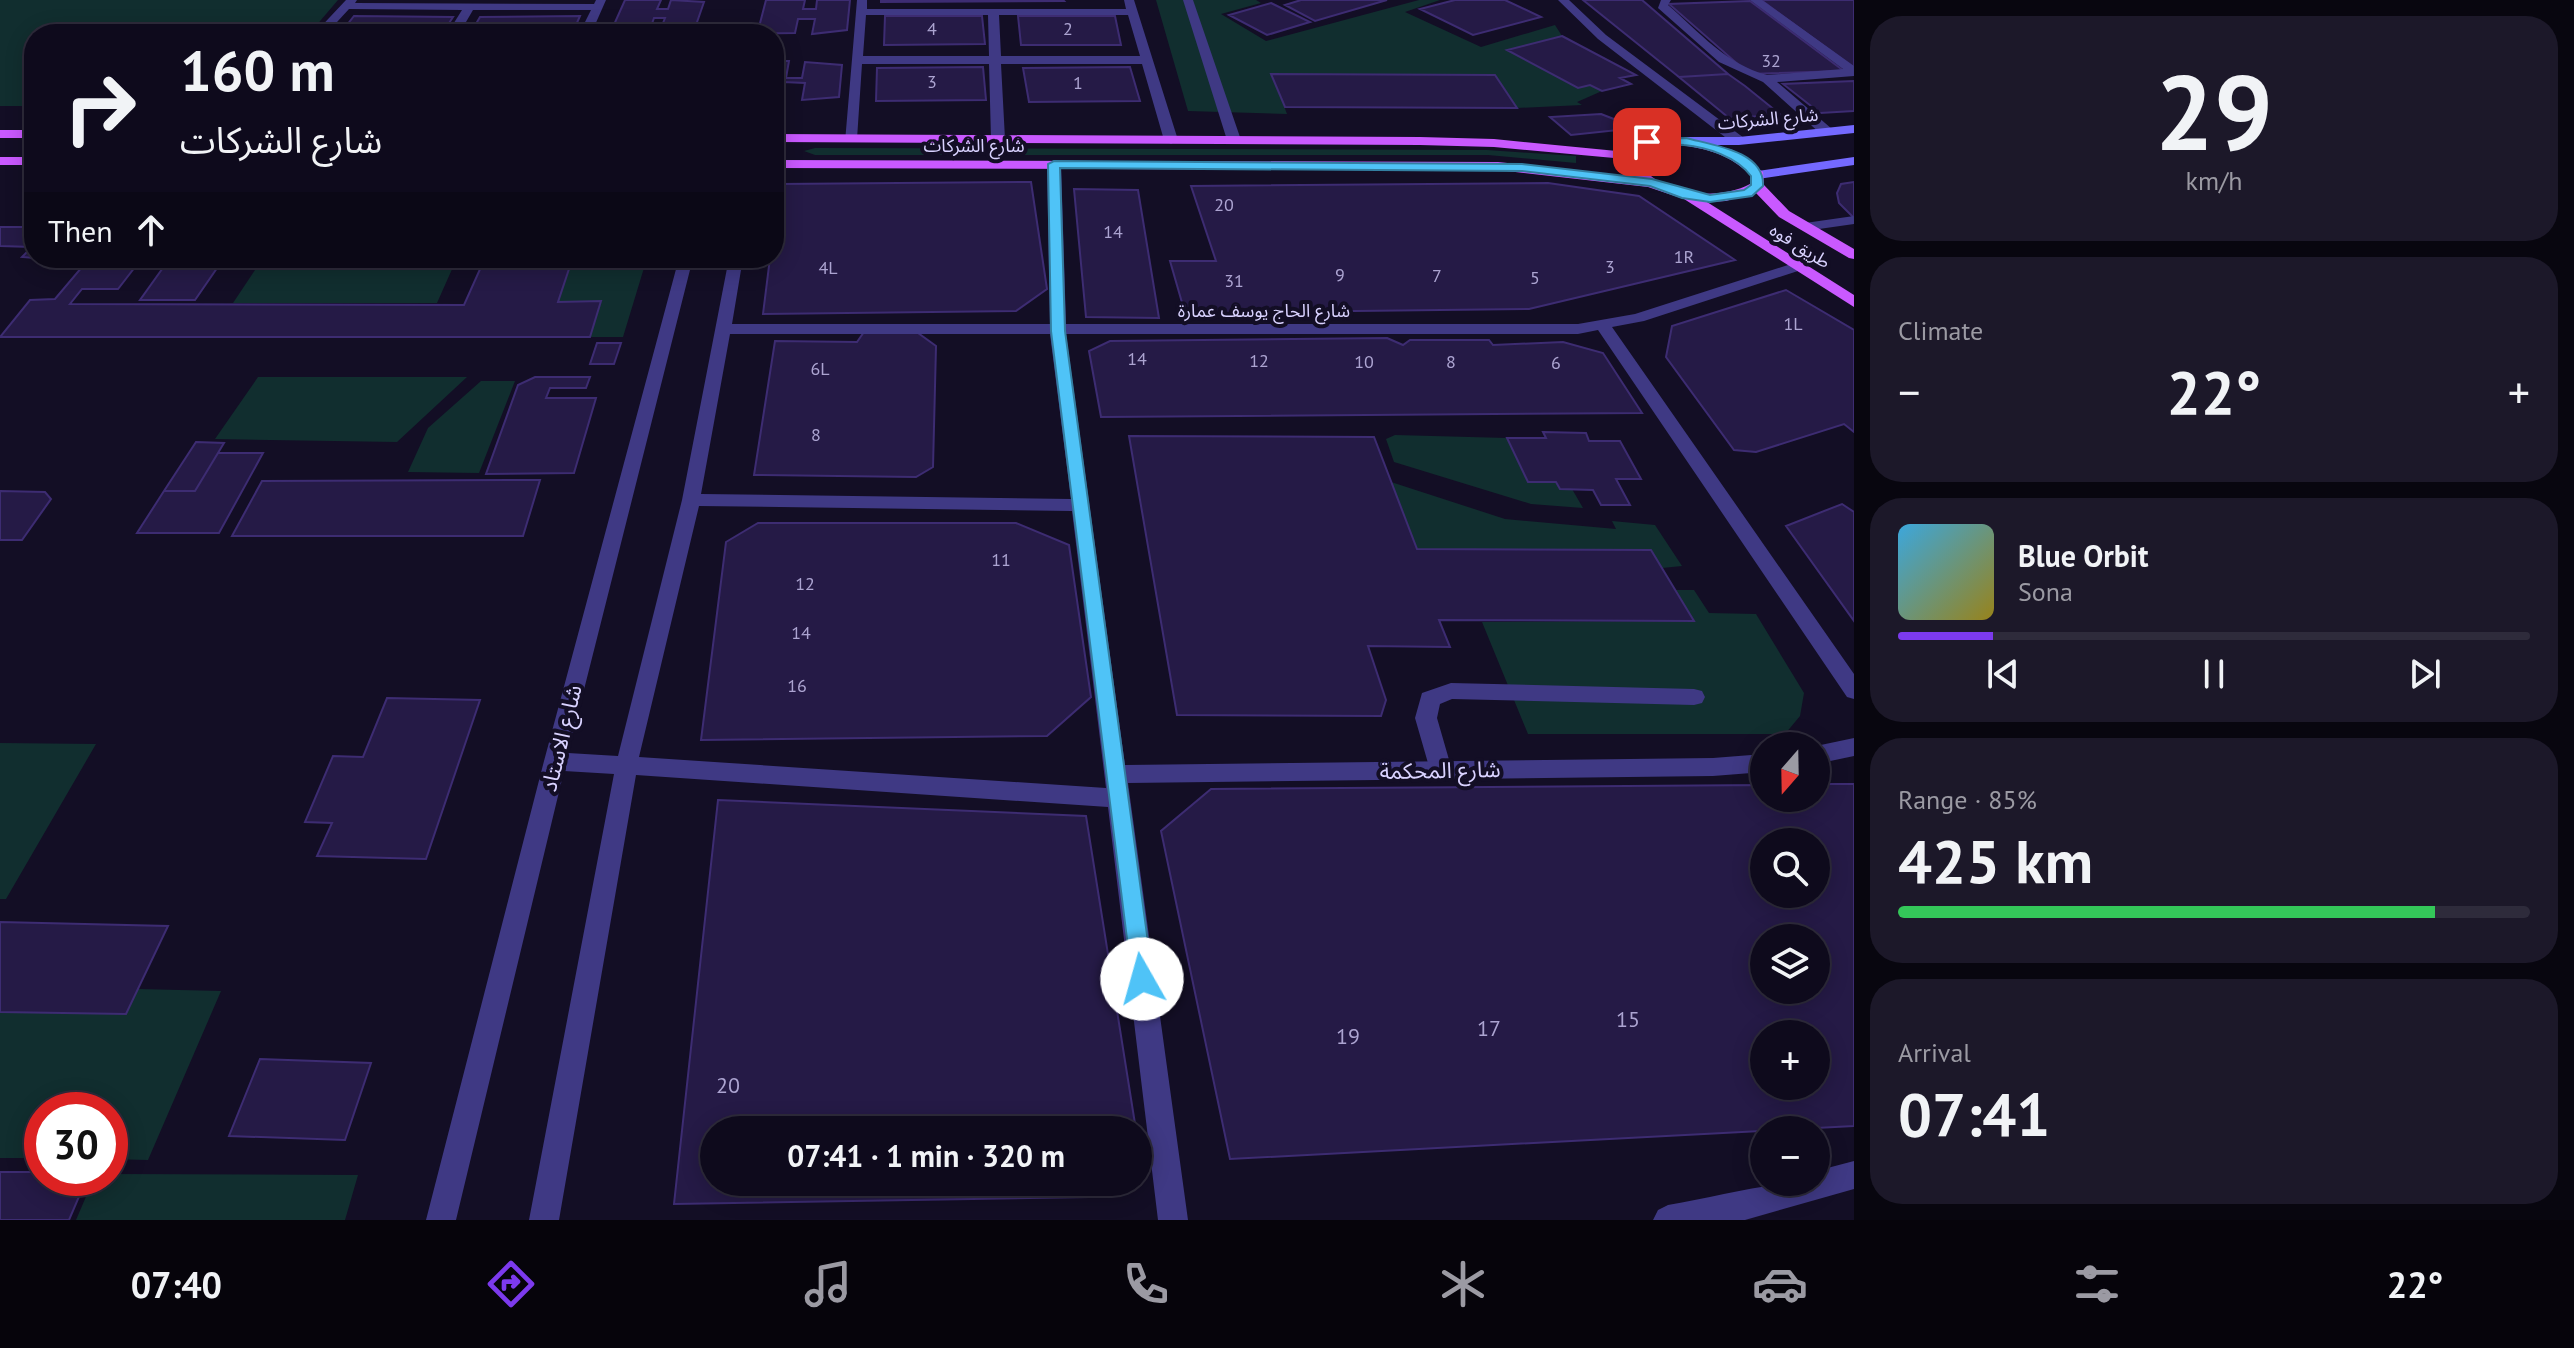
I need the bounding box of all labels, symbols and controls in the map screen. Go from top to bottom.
house number: 4 [927,17,937,40]
house number: 2 [1063,17,1073,40]
text: 160 m [180,34,335,106]
text: 29 [2155,44,2273,179]
house number: 32 [1761,49,1781,72]
icon: right [48,56,152,160]
house number: 3 [927,70,937,93]
house number: 1 [1073,71,1083,94]
street label: شارع الشركات [1717,103,1820,137]
pin [1613,108,1681,176]
text: شارع الشركات [180,116,382,163]
icon: arrive [1625,120,1669,164]
street label: شارع الشركات [923,134,1025,160]
text: km/h [2186,164,2243,197]
house number: 20 [1214,193,1234,216]
icon: ahead [129,208,173,252]
text: Then [48,211,113,250]
street label: طريق فوه [1766,218,1835,273]
house number: 14 [1103,220,1123,243]
house number: 1R [1674,245,1695,268]
house number: 3 [1605,255,1615,278]
house number: 4L [818,256,838,279]
house number: 9 [1335,263,1345,286]
house number: 7 [1432,264,1442,287]
house number: 5 [1530,266,1540,289]
house number: 31 [1224,269,1244,292]
street label: شارع الحاج يوسف عمارة [1178,299,1350,325]
house number: 1L [1783,312,1803,335]
text: Climate [1898,314,1983,347]
house number: 14 [1127,347,1147,370]
house number: 12 [1249,349,1269,372]
house number: 10 [1354,350,1374,373]
house number: 8 [1446,350,1456,373]
house number: 6 [1551,351,1561,374]
text: 22° [2167,353,2261,431]
house number: 6L [810,357,830,380]
text: − [1898,363,1920,420]
text: + [2508,363,2530,420]
house number: 8 [811,423,821,446]
text: Blue Orbit [2018,536,2148,575]
house number: 11 [991,548,1011,571]
house number: 12 [795,572,815,595]
text: Sona [2018,575,2073,608]
house number: 14 [791,621,811,644]
icon: previous [1981,652,2025,696]
icon: pause [2192,652,2236,696]
icon: next [2403,652,2447,696]
house number: 16 [787,674,807,697]
street label: شارع الاستاد [534,682,591,795]
north arrow [1750,732,1830,812]
map controls [1750,732,1830,1196]
street label: شارع المحكمة [1379,755,1501,788]
text: Range · 85% [1898,783,2037,816]
text: 425 km [1898,822,2093,900]
button: search [1750,828,1830,908]
button: layers [1750,924,1830,1004]
position arrow [1100,937,1184,1021]
house number: 15 [1616,1005,1640,1033]
house number: 17 [1477,1014,1501,1042]
button: + [1750,1020,1830,1100]
house number: 19 [1336,1022,1360,1050]
text: Arrival [1898,1036,1971,1069]
house number: 20 [716,1071,740,1099]
text: 07:41 [1898,1075,2050,1153]
speed limit sign: 30 [24,1092,128,1196]
button: − [1750,1116,1830,1196]
text: 07:41 · 1 min · 320 m [787,1136,1065,1175]
icon: directions [483,1256,539,1312]
icon: music [800,1256,856,1312]
icon: phone [1118,1256,1174,1312]
icon: climate [1435,1256,1491,1312]
icon: car [1752,1256,1808,1312]
icon: filters [2069,1256,2125,1312]
text: 07:40 [131,1261,222,1308]
text: 22° [2387,1261,2443,1308]

